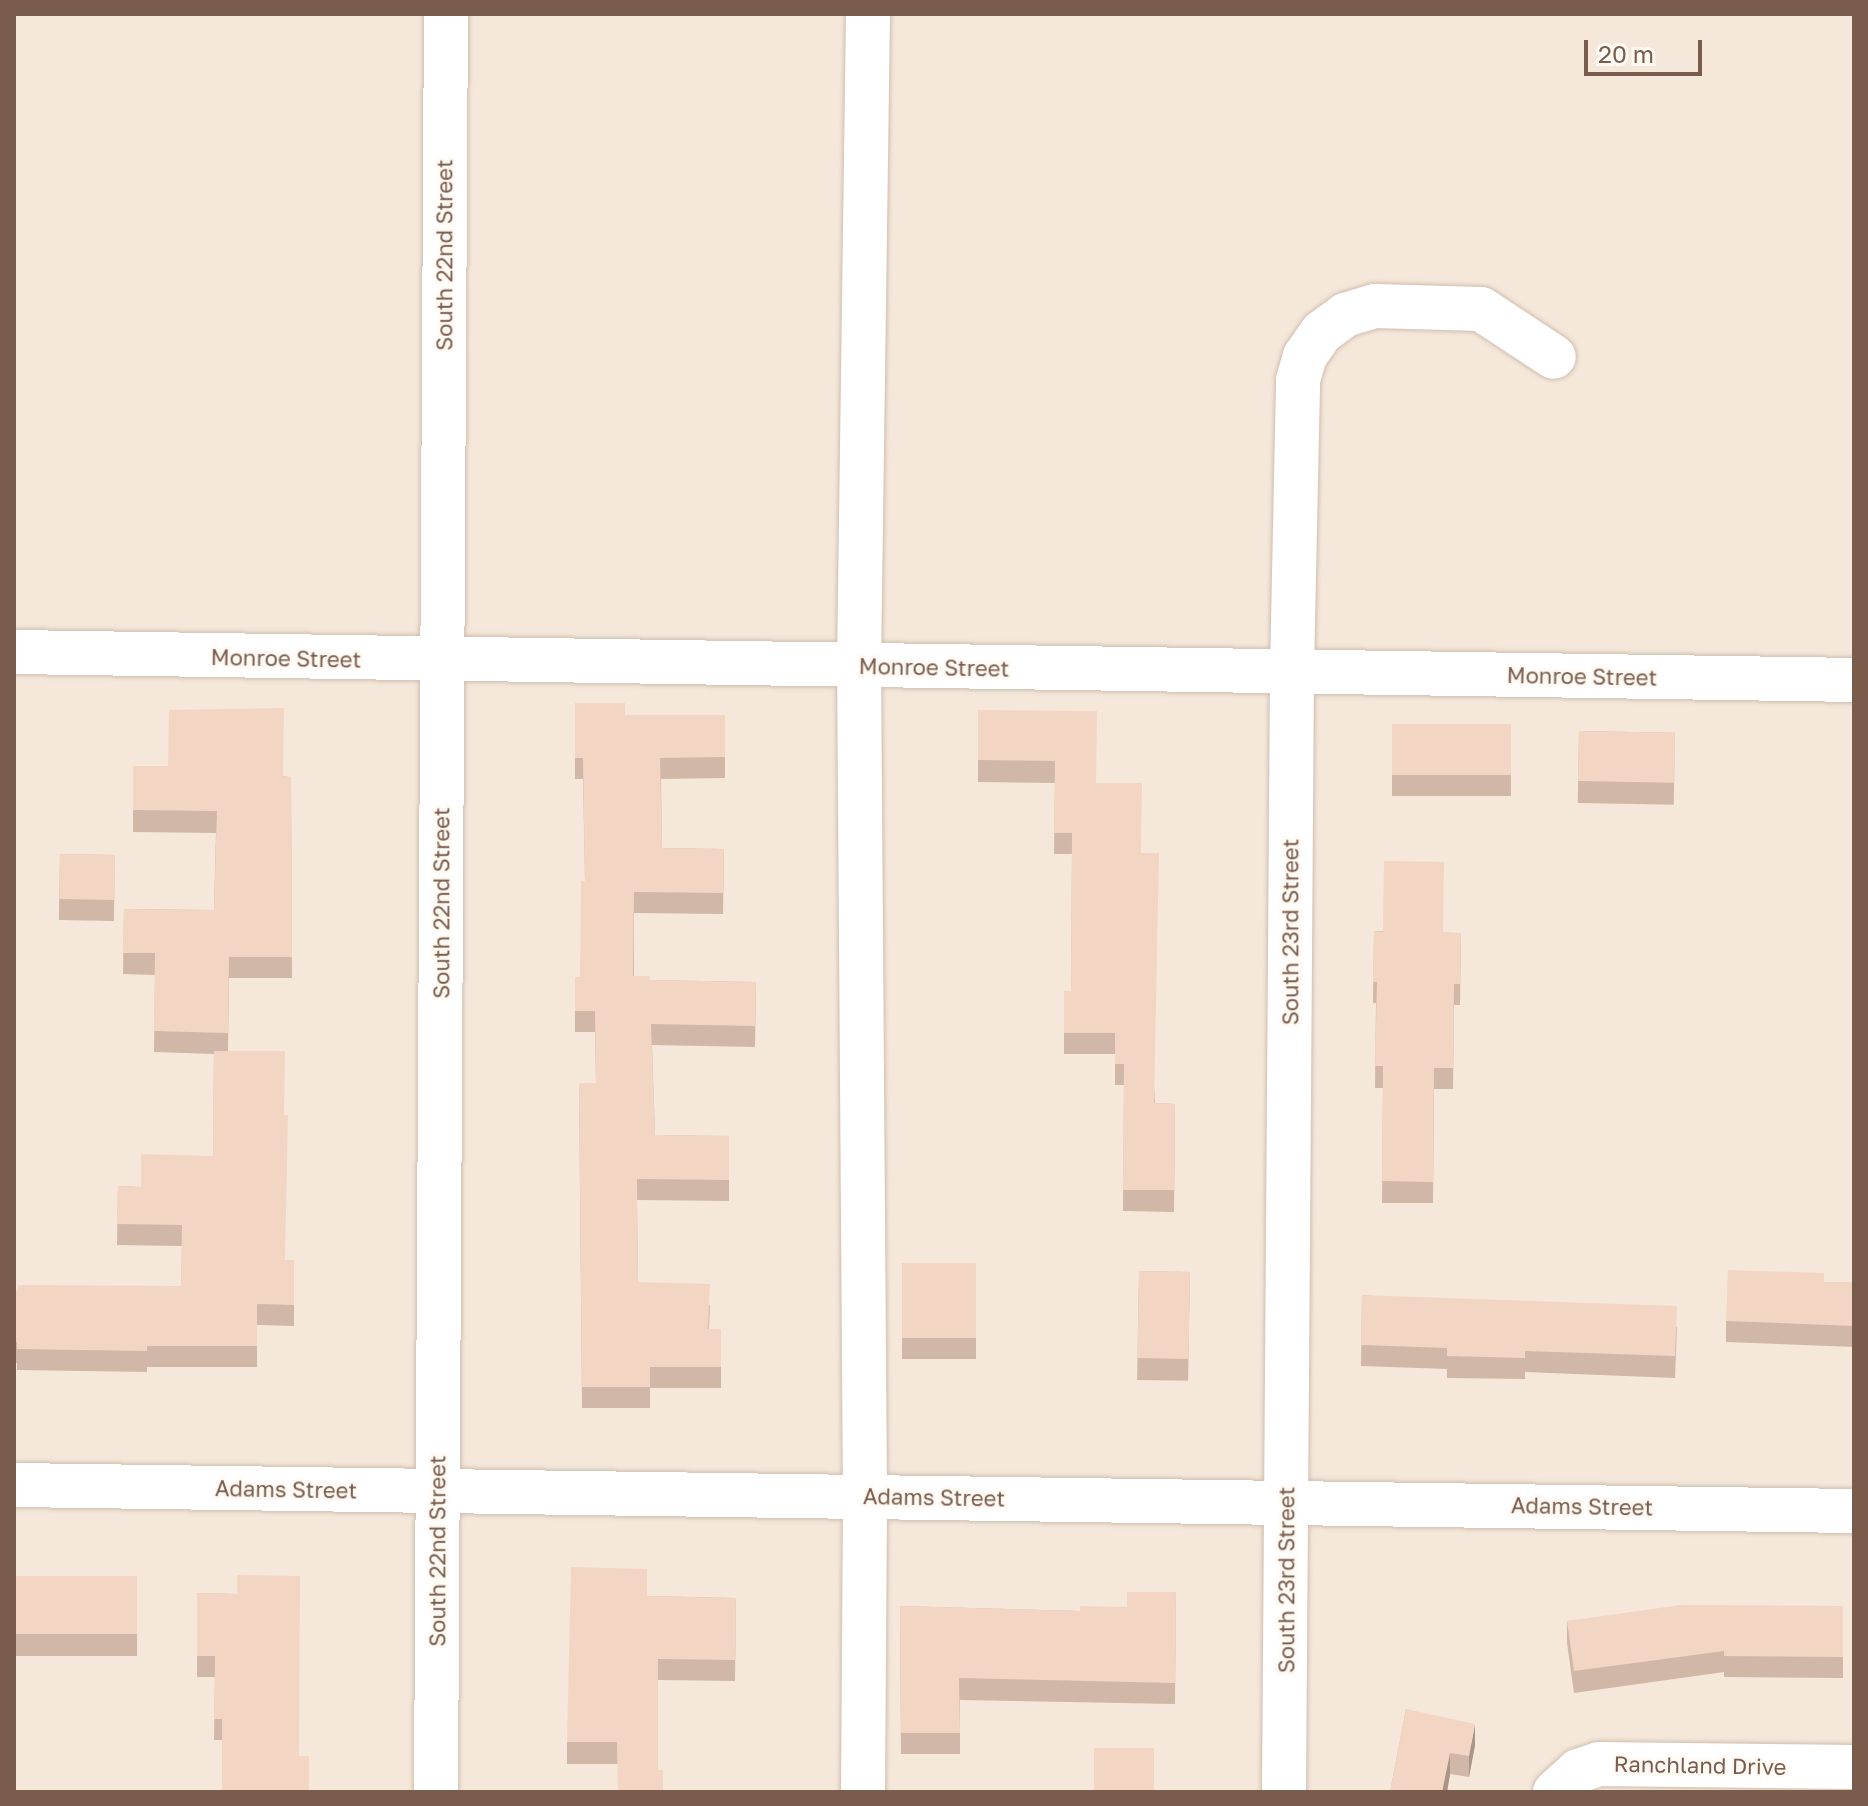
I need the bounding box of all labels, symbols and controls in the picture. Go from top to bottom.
scale bar [1588,24,1706,74]
text: 20 m [1598,39,1654,68]
street label: South 22nd Street [431,159,457,351]
street label: Monroe Street [210,643,362,673]
street label: Monroe Street [858,652,1010,682]
street label: Monroe Street [1506,661,1658,691]
street label: South 22nd Street [428,807,454,999]
street label: South 23rd Street [1277,839,1303,1025]
street label: South 22nd Street [424,1455,450,1647]
street label: Adams Street [215,1475,357,1503]
street label: Adams Street [863,1483,1005,1511]
street label: South 23rd Street [1273,1487,1299,1673]
street label: Adams Street [1511,1492,1653,1520]
street label: Ranchland Drive [1613,1750,1787,1780]

